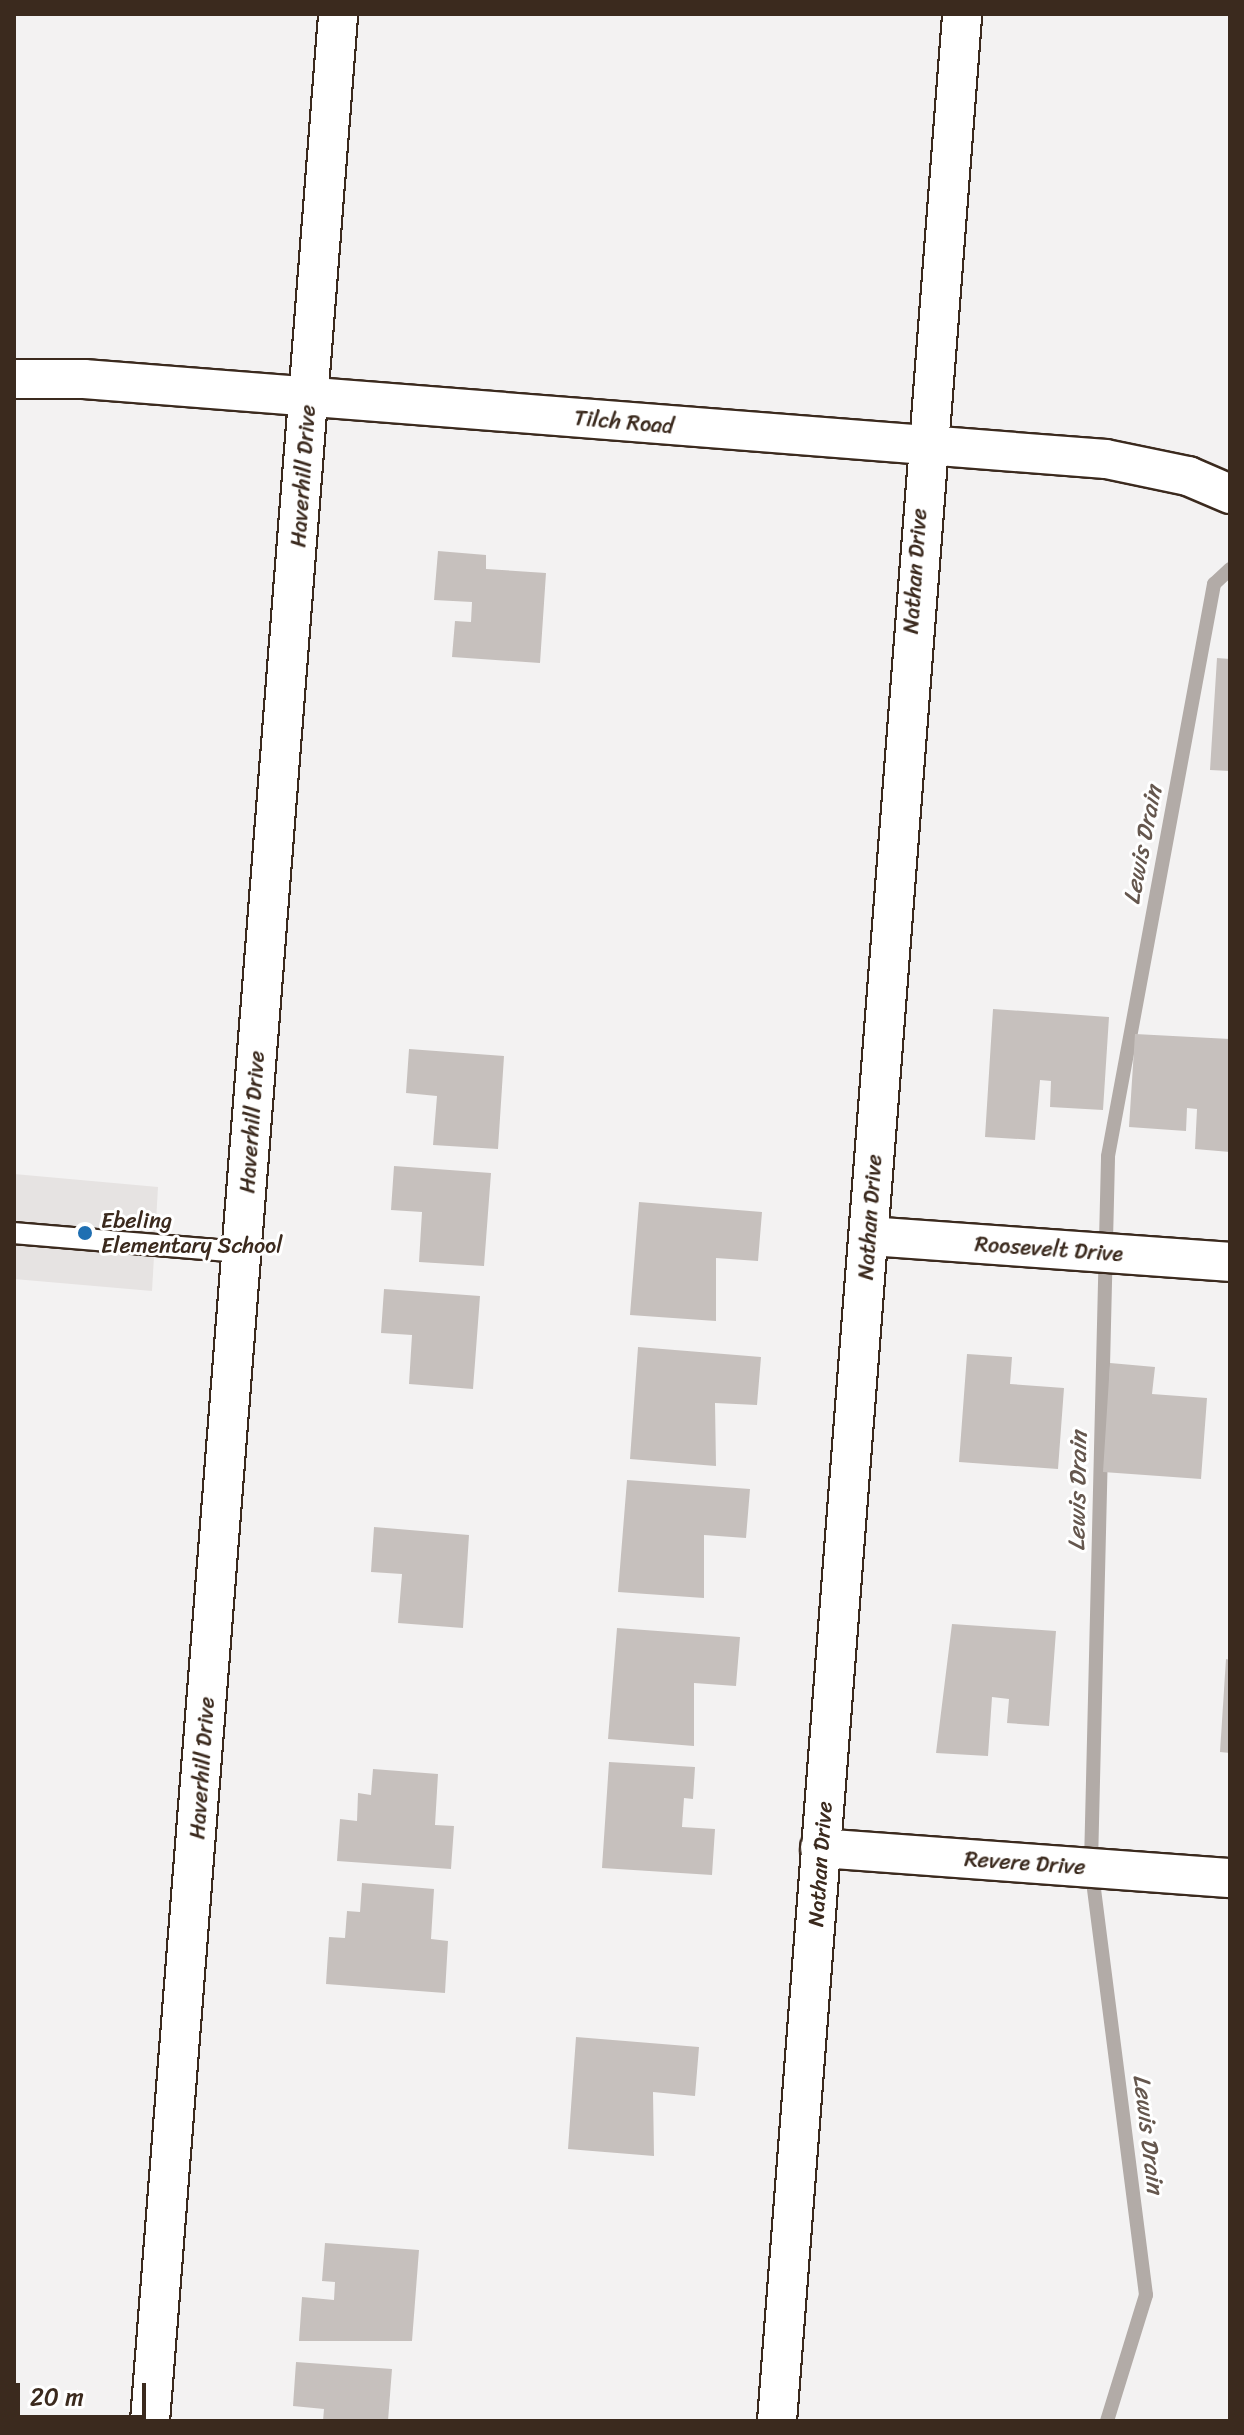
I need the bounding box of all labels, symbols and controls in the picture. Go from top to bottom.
street label: Haverhill Drive [285,404,321,548]
street label: Tilch Road [573,404,675,440]
street label: Nathan Drive [897,507,933,635]
water label: Lewis Drain [1117,783,1169,907]
street label: Haverhill Drive [234,1050,270,1194]
street label: Nathan Drive [852,1153,888,1281]
place label: Ebeling Elementary School [101,1207,283,1258]
marker: Ebeling Elementary School [76,1224,94,1242]
street label: Roosevelt Drive [974,1231,1124,1267]
water label: Lewis Drain [1063,1431,1093,1551]
street label: Haverhill Drive [184,1696,220,1840]
street label: Nathan Drive [802,1800,838,1928]
street label: Revere Drive [964,1846,1086,1880]
water label: Lewis Drain [1126,2073,1170,2195]
scale bar [20,2367,150,2417]
text: 20 m [30,2376,84,2418]

